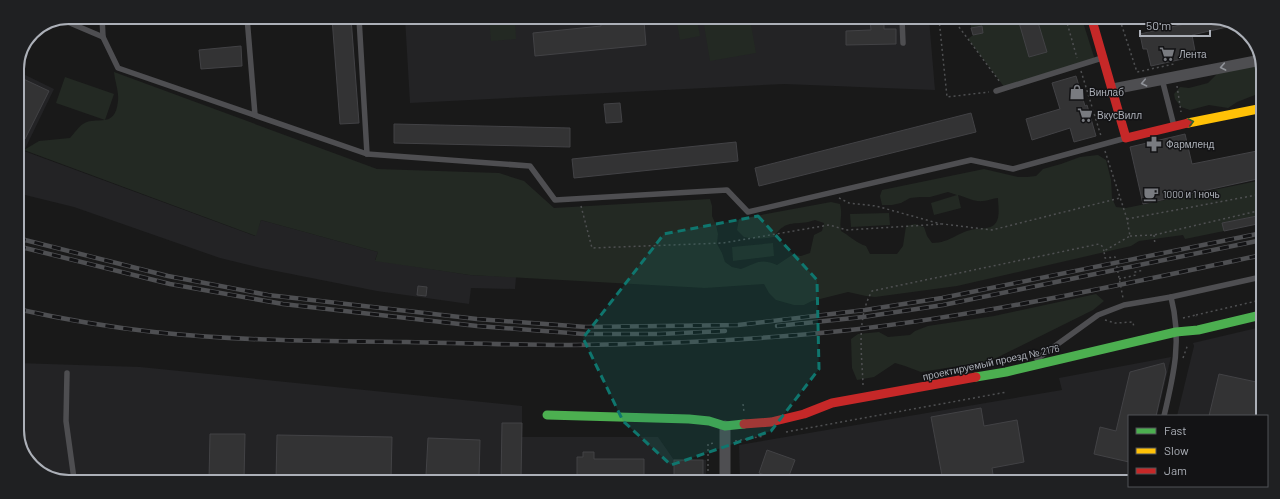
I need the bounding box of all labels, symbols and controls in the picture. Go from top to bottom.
scale bar [1140,12,1210,38]
text: 50 m [1146,18,1171,32]
supermarket icon: Лента [1158,45,1176,63]
place label: Лента [1179,48,1207,60]
one-way arrow [1219,63,1226,71]
one-way arrow [1141,78,1147,86]
shop icon: Винлаб [1068,83,1086,101]
place label: Винлаб [1089,86,1124,98]
supermarket icon: ВкусВилл [1076,106,1094,124]
place label: ВкусВилл [1097,109,1142,121]
one-way arrow [1188,119,1194,127]
pharmacy icon: Фармленд [1145,135,1163,153]
place label: Фармленд [1166,138,1215,150]
cafe icon: 1000 и 1 ночь [1142,185,1160,203]
place label: 1000 и 1 ночь [1163,188,1220,200]
street label: проектируемый проезд № 2176 [921,342,1061,382]
legend [1128,415,1268,487]
text: Fast [1164,423,1187,437]
text: Slow [1164,443,1189,457]
text: Jam [1164,463,1187,477]

